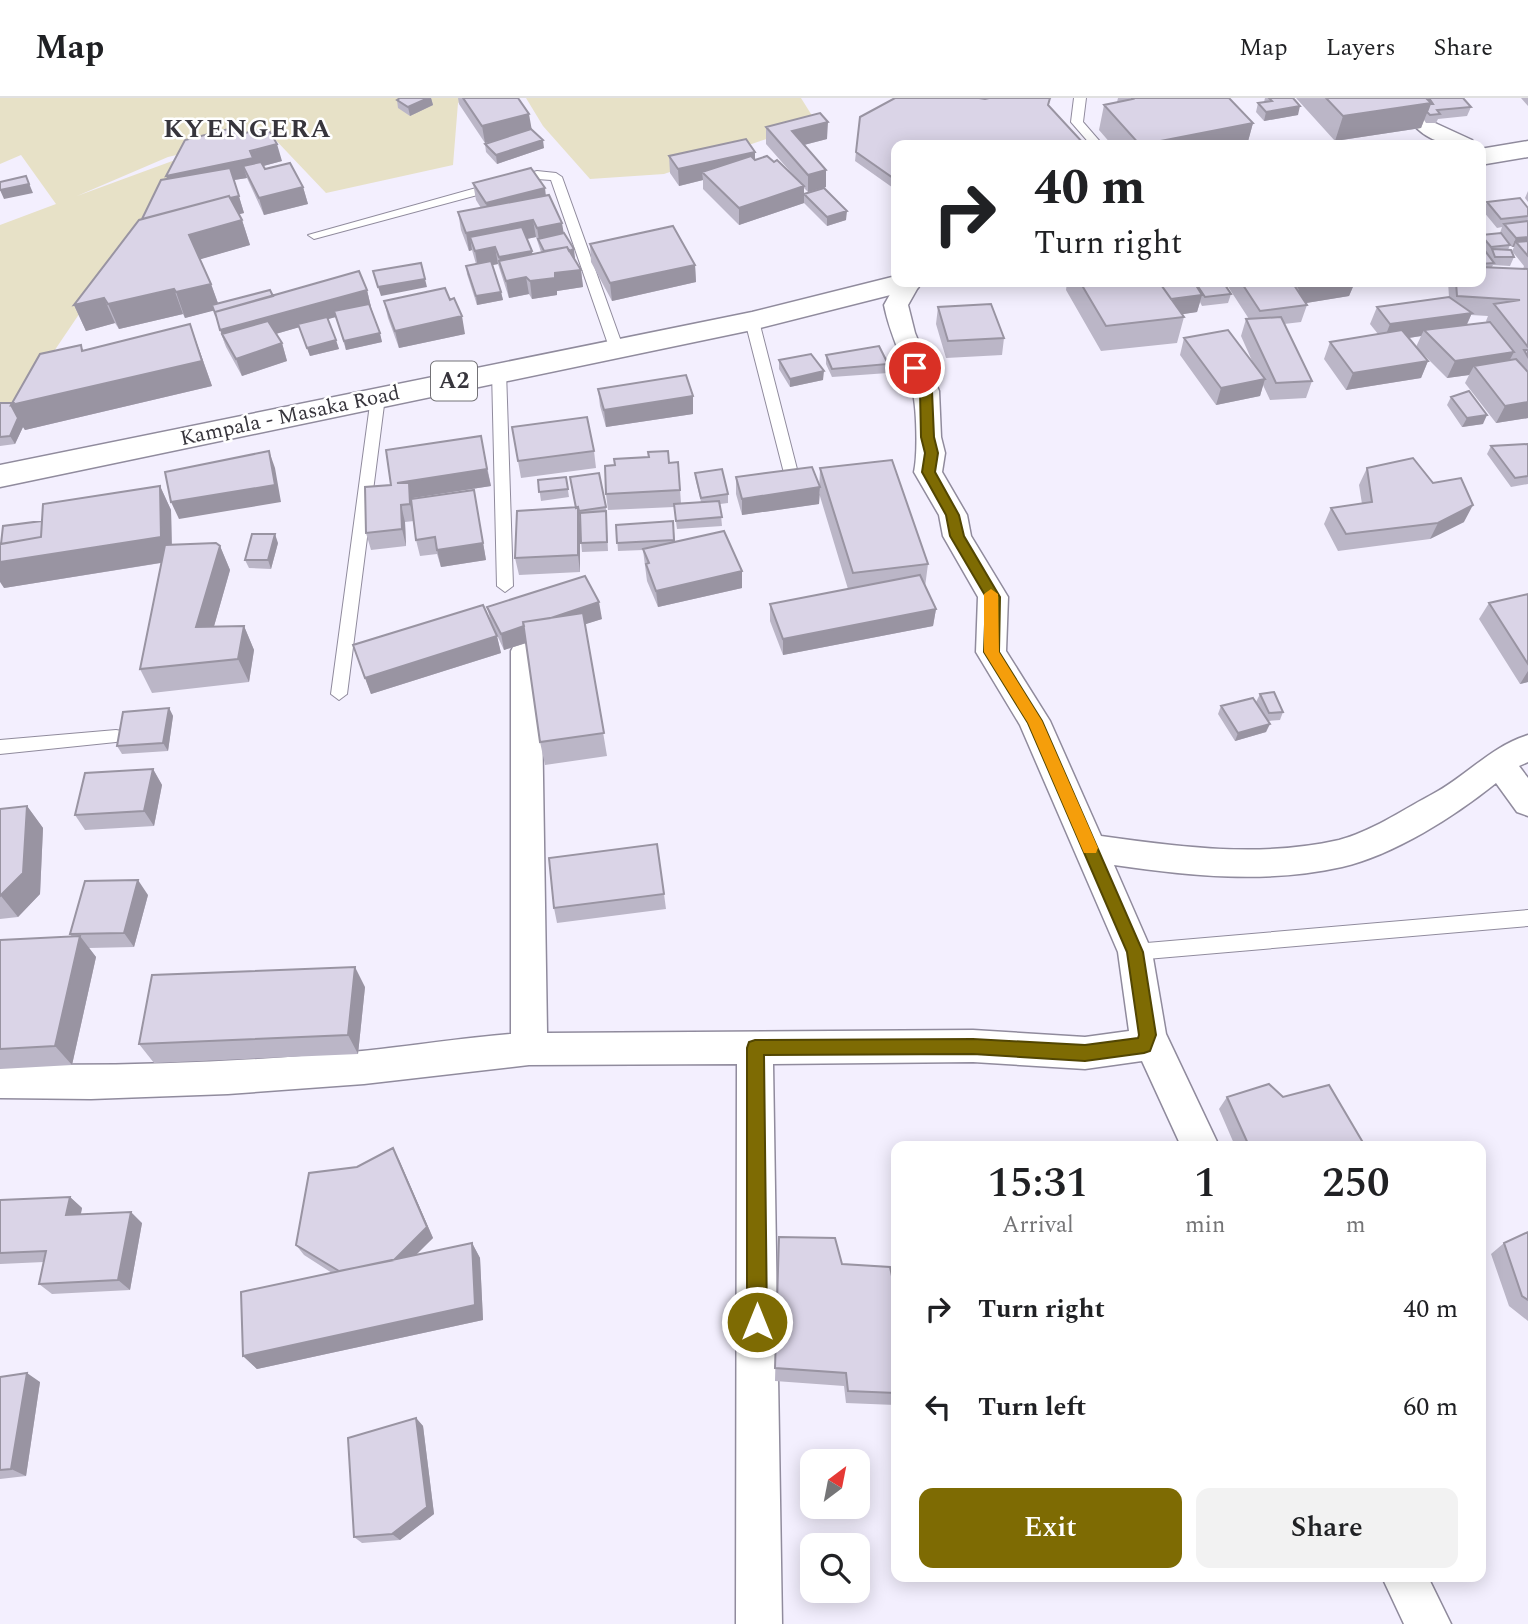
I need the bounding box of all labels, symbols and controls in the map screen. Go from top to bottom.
text: Map [35,23,104,73]
text: Map [1239,30,1288,66]
text: Layers [1326,30,1396,66]
text: Share [1434,30,1493,66]
district label: KYENGERA [163,109,333,149]
text: 40 m [1034,151,1145,226]
icon: right [919,168,1010,259]
text: Turn right [1034,219,1182,268]
pin [885,338,945,398]
icon: arrive [896,349,934,387]
road number: A2 [431,362,477,400]
street label: Kampala - Masaka Road [177,377,403,455]
text: 15:31 [988,1152,1089,1215]
text: 1 [1194,1152,1216,1215]
text: 250 [1322,1152,1389,1215]
text: Arrival [1002,1208,1074,1243]
text: min [1185,1208,1225,1243]
text: m [1346,1208,1366,1243]
position arrow [720,1285,794,1359]
text: Turn right [978,1289,1105,1329]
text: 40 m [1403,1289,1458,1329]
icon: right [919,1290,957,1328]
text: Turn left [978,1387,1086,1427]
text: 60 m [1403,1387,1458,1427]
icon: left [919,1388,957,1426]
north arrow [800,1449,870,1519]
map controls [800,1449,870,1603]
button: Exit [919,1488,1182,1568]
button: Share [1196,1488,1458,1568]
button: search [800,1533,870,1603]

